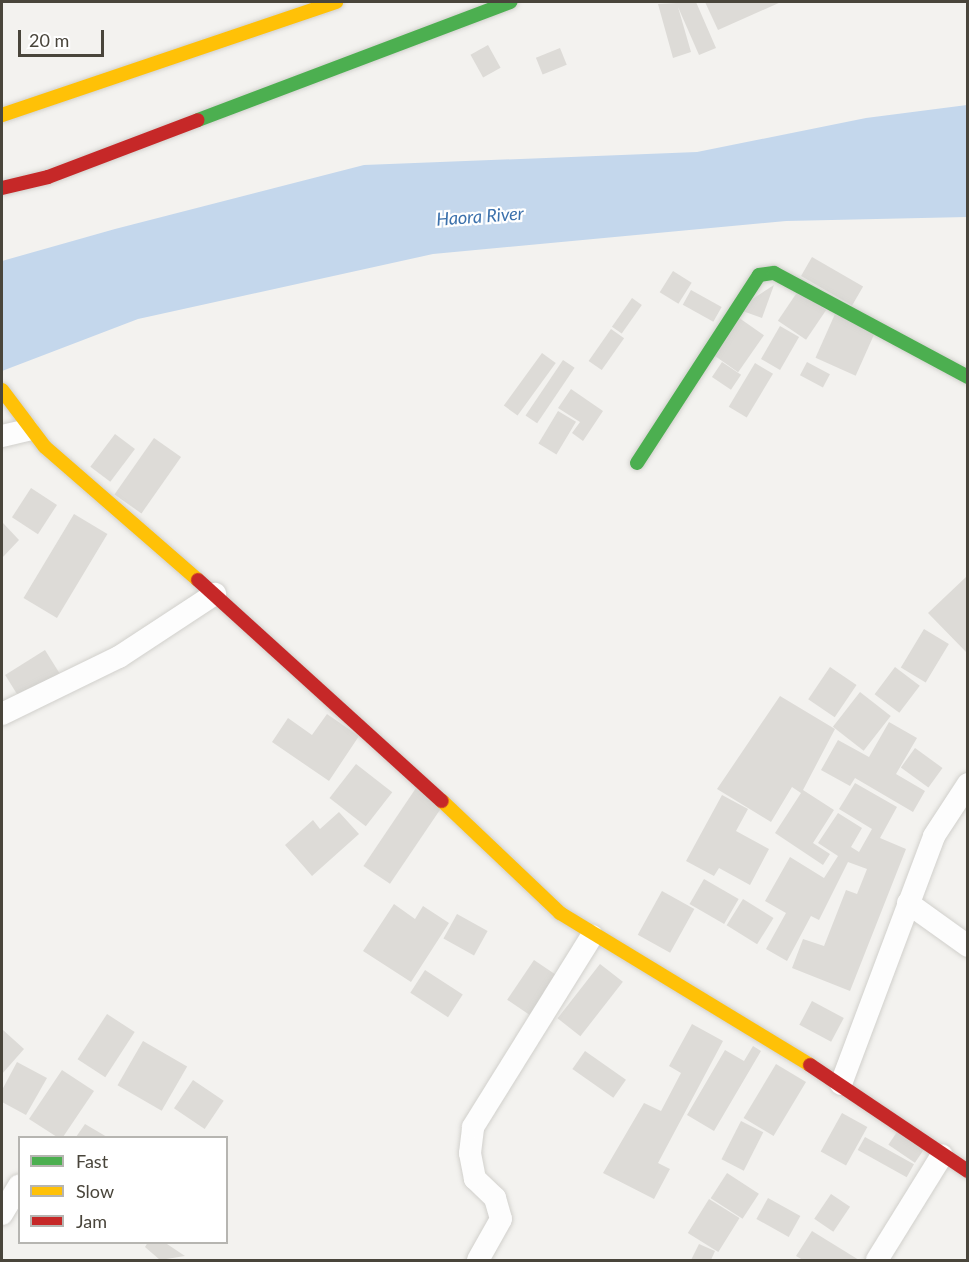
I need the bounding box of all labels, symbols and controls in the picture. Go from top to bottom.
scale bar [21,18,106,56]
text: 20 m [29,29,69,51]
water label: Haora River [435,202,525,230]
legend [18,1136,228,1244]
text: Fast [76,1150,108,1172]
text: Slow [76,1180,114,1202]
text: Jam [76,1210,107,1232]

